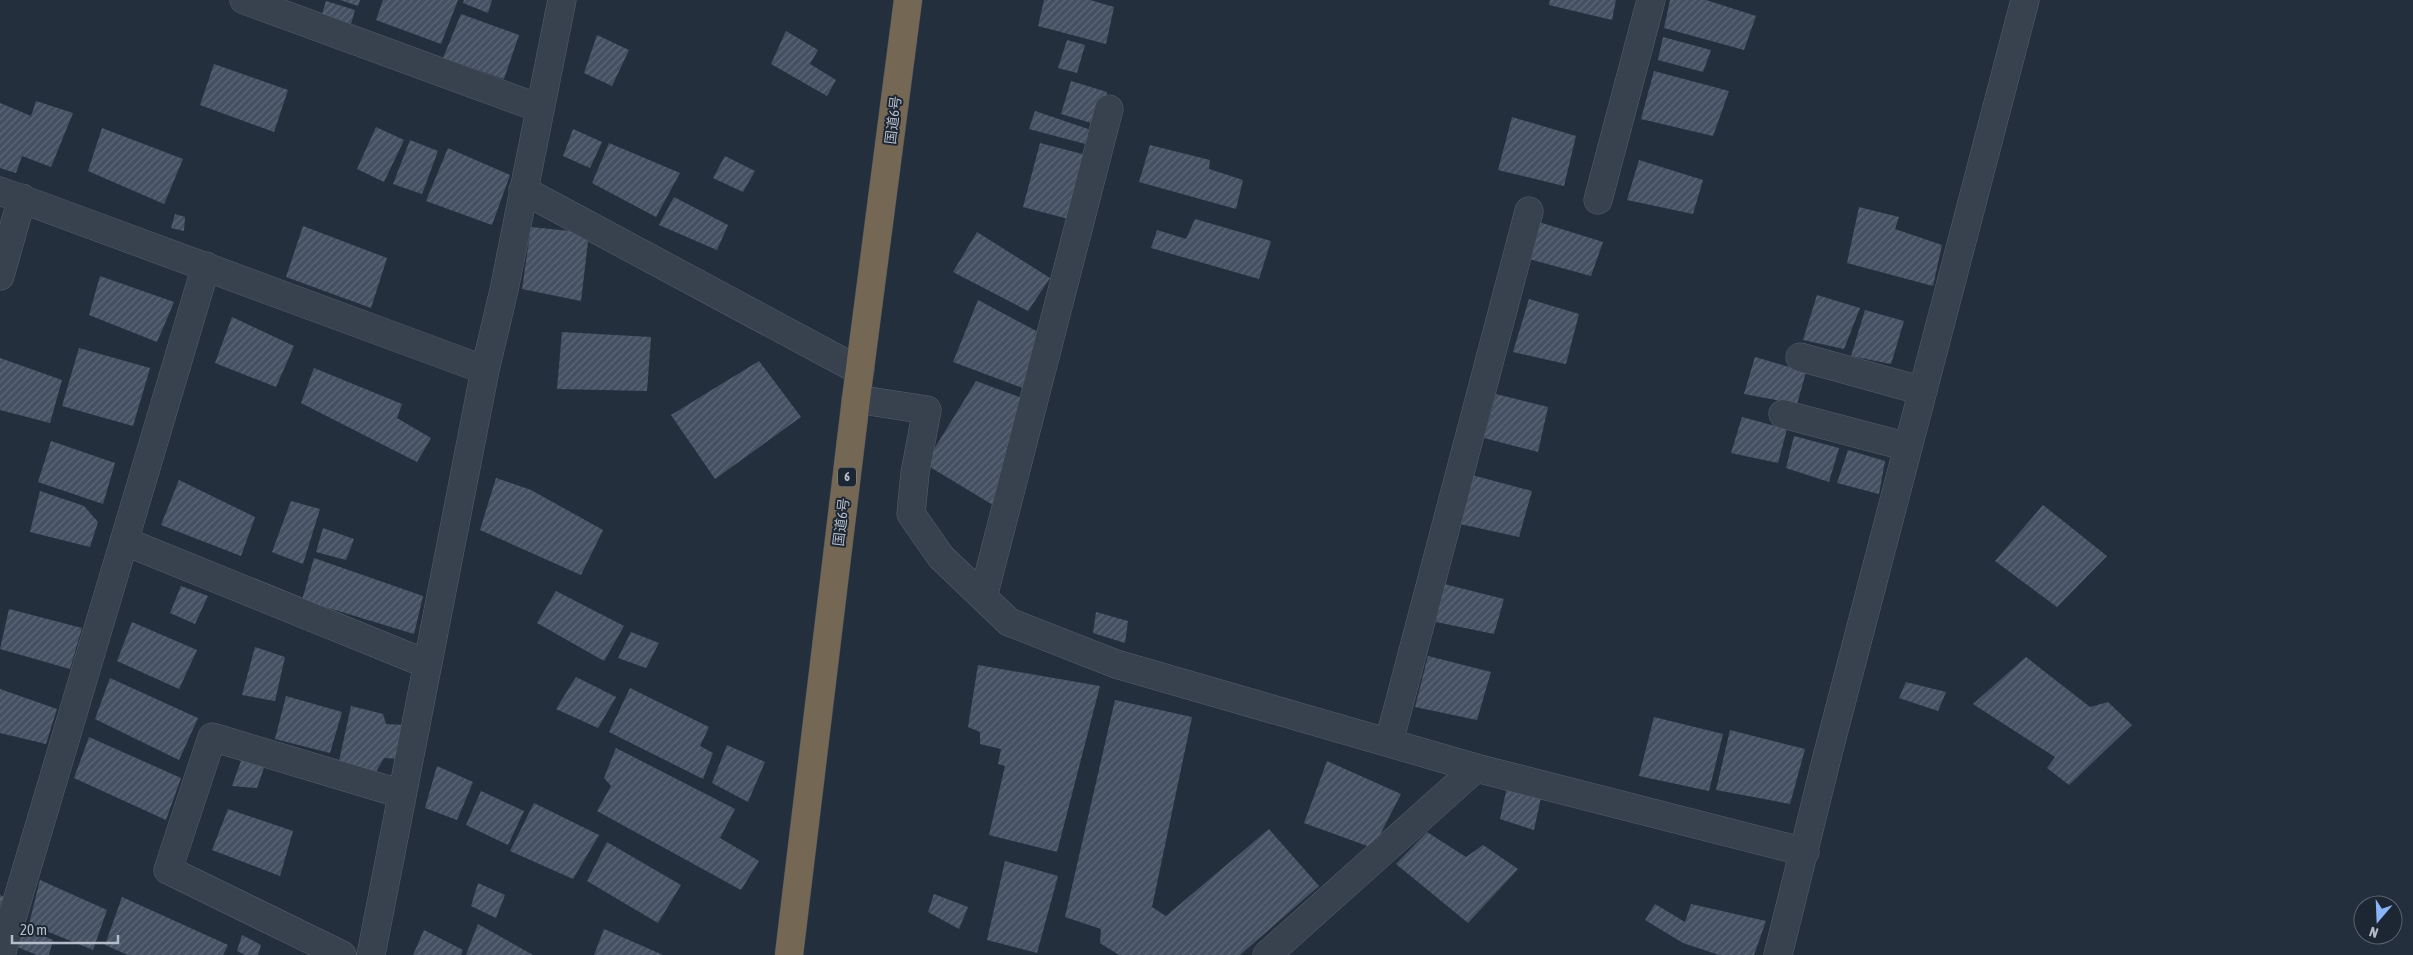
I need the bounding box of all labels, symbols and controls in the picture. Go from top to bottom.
street label: 国道6号 [882,95,904,145]
road number: 6 [838,468,856,487]
street label: 国道6号 [830,497,852,547]
north arrow [2353,895,2403,945]
scale bar [12,912,119,944]
text: 20 m [20,921,47,938]
text: N [2367,923,2380,941]

